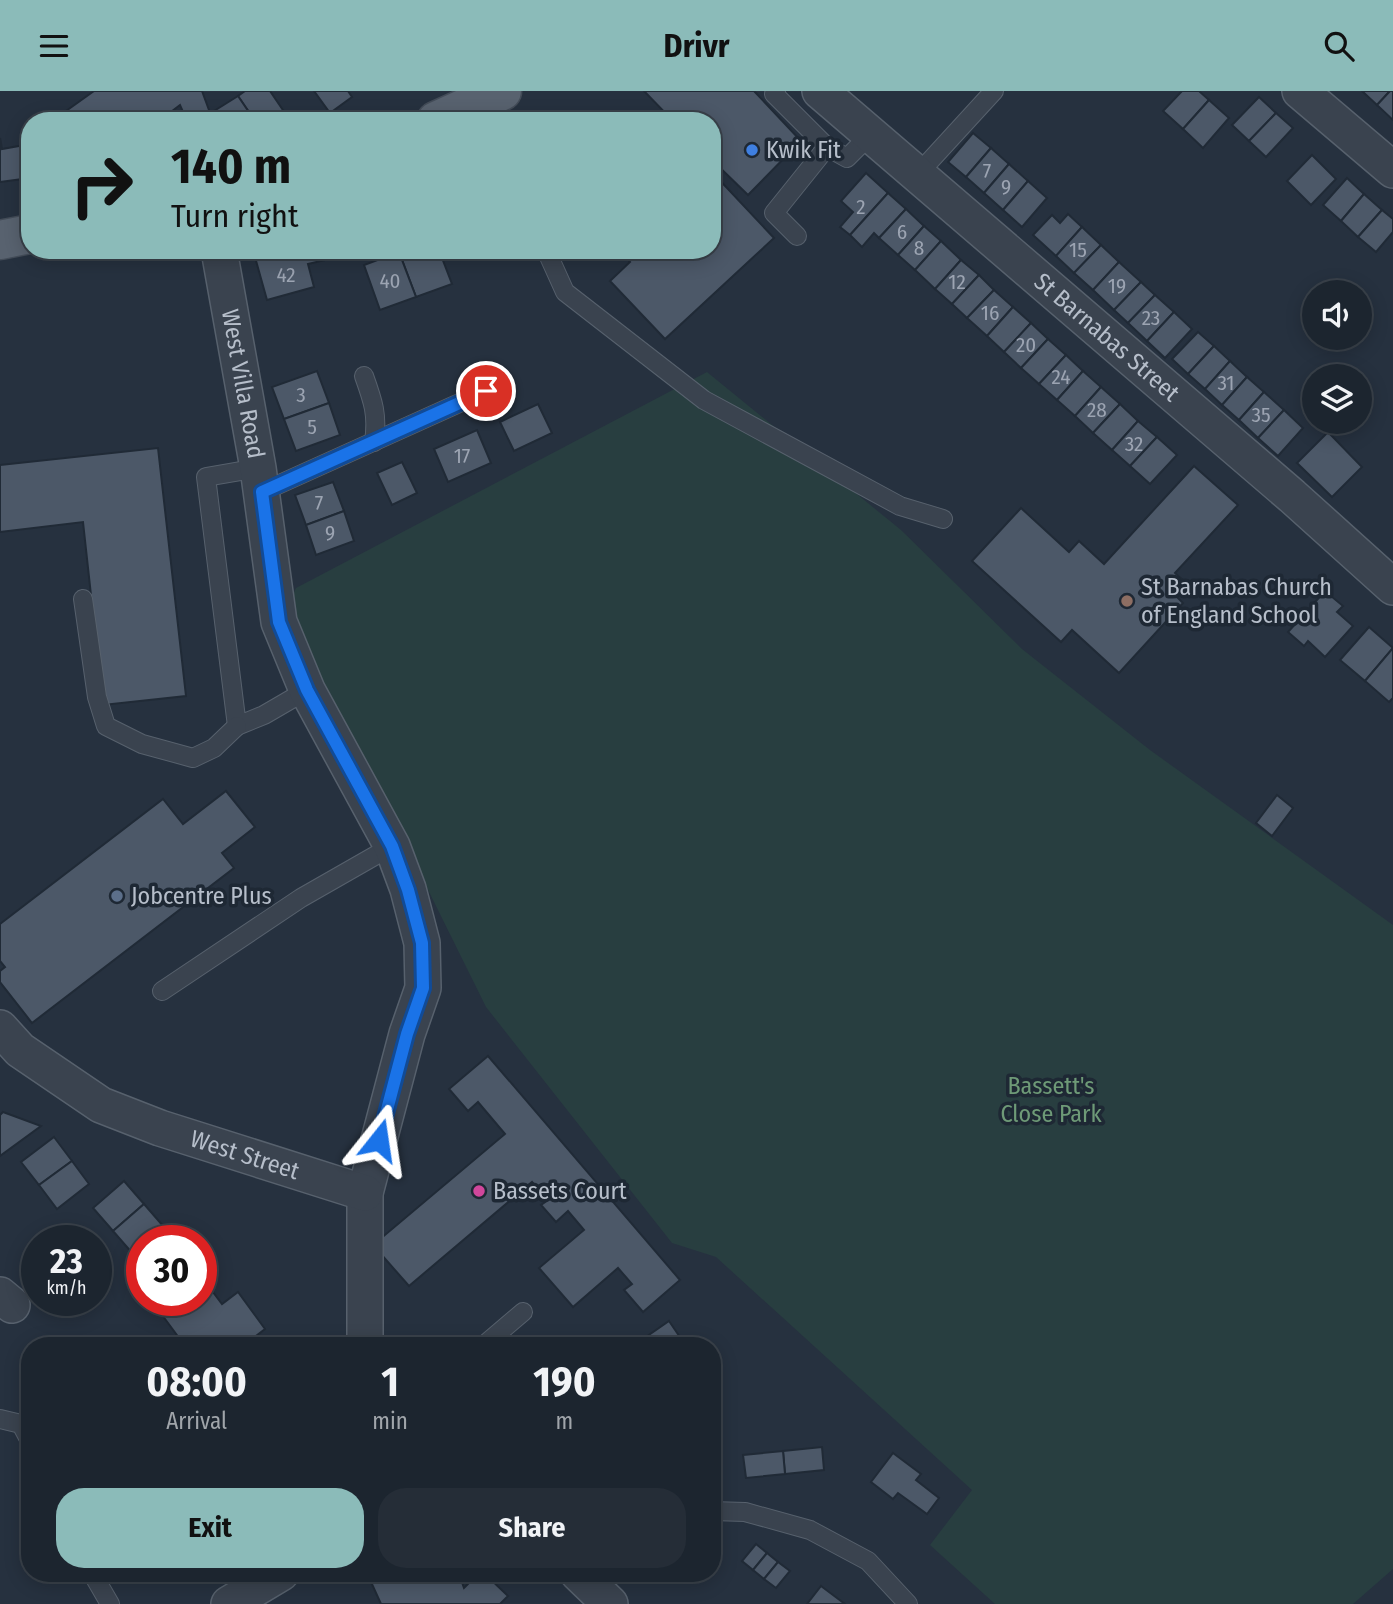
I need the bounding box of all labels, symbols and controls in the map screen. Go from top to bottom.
icon: menu [35,27,73,65]
text: Drivr [664,27,729,65]
icon: search [1320,27,1358,65]
place label: Kwik Fit [766,136,841,164]
text: 140 m [171,137,291,196]
icon: right [56,140,147,231]
marker: Kwik Fit [744,142,760,158]
house number: 7 [983,158,991,184]
house number: 9 [1001,174,1011,200]
house number: 2 [856,194,866,220]
text: Turn right [171,197,298,235]
house number: 6 [897,219,907,245]
house number: 8 [914,235,924,261]
house number: 15 [1069,237,1087,263]
house number: 42 [276,262,296,288]
street label: St Barnabas Street [1029,267,1185,407]
house number: 40 [379,268,401,294]
house number: 12 [948,269,966,295]
house number: 19 [1108,273,1126,299]
map controls [1302,280,1372,434]
button: sound [1302,280,1372,350]
house number: 16 [981,300,999,326]
house number: 23 [1142,305,1160,331]
street label: West Villa Road [216,307,270,461]
house number: 20 [1016,332,1036,358]
pin [456,361,516,421]
house number: 24 [1051,364,1071,390]
button: layers [1302,364,1372,434]
house number: 31 [1217,370,1235,396]
icon: arrive [467,372,505,410]
house number: 3 [296,382,306,408]
house number: 28 [1087,397,1107,423]
house number: 35 [1251,402,1271,428]
house number: 5 [307,414,317,440]
house number: 32 [1125,431,1143,457]
house number: 17 [454,443,470,469]
house number: 7 [315,490,323,516]
house number: 9 [325,520,335,546]
place label: St Barnabas Church of England School [1141,573,1332,629]
marker: St Barnabas Church of England School [1119,593,1135,609]
place label: Jobcentre Plus [131,882,272,910]
marker: Jobcentre Plus [109,888,125,904]
park label: Bassett's Close Park [1000,1072,1102,1128]
position arrow [342,1103,416,1177]
street label: West Street [187,1125,303,1185]
place label: Bassets Court [493,1177,627,1205]
marker: Bassets Court [471,1183,487,1199]
speed limit sign: 30 [126,1225,217,1316]
text: 23 [50,1240,83,1282]
text: km/h [46,1277,87,1299]
text: 08:00 [146,1357,247,1407]
text: 1 [381,1357,399,1407]
text: 190 [533,1357,596,1407]
text: Arrival [166,1407,227,1435]
text: min [372,1407,408,1435]
text: m [556,1407,573,1435]
button: Exit [56,1488,364,1568]
button: Share [378,1488,686,1568]

